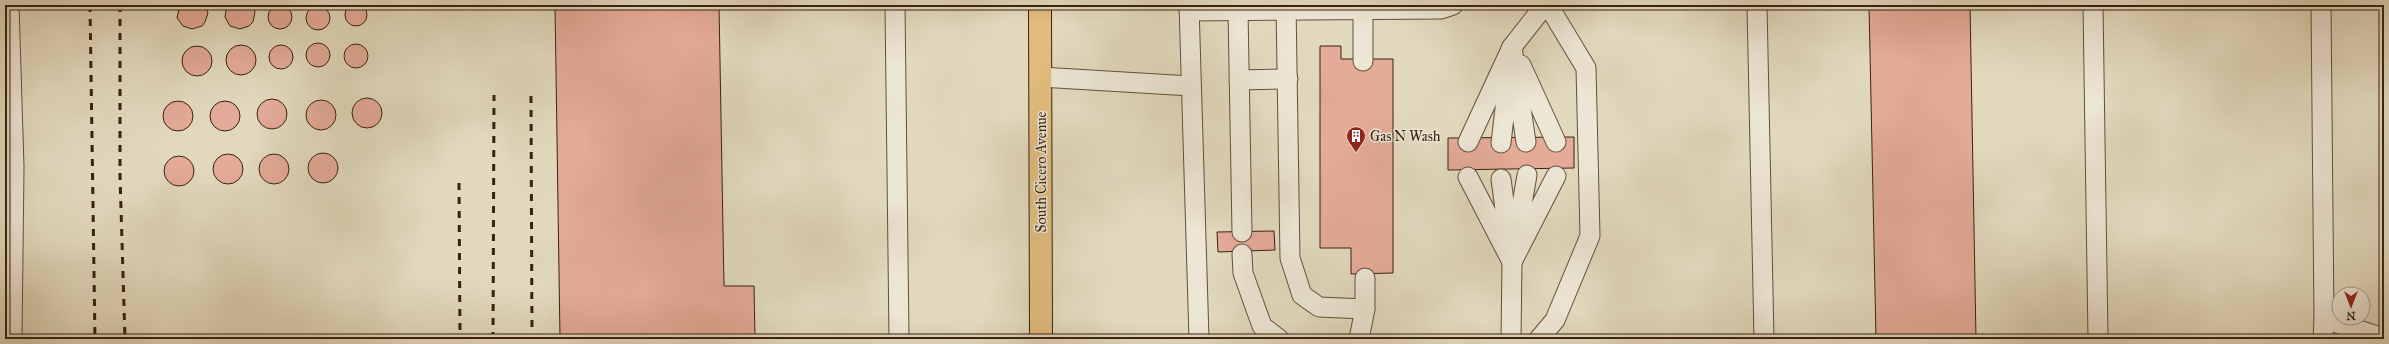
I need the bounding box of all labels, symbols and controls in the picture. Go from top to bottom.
street label: South Cicero Avenue [1033,111,1050,232]
building icon: Gas N Wash [1345,125,1367,153]
place label: Gas N Wash [1370,128,1441,145]
north arrow [2331,286,2371,326]
text: N [2346,309,2356,322]

